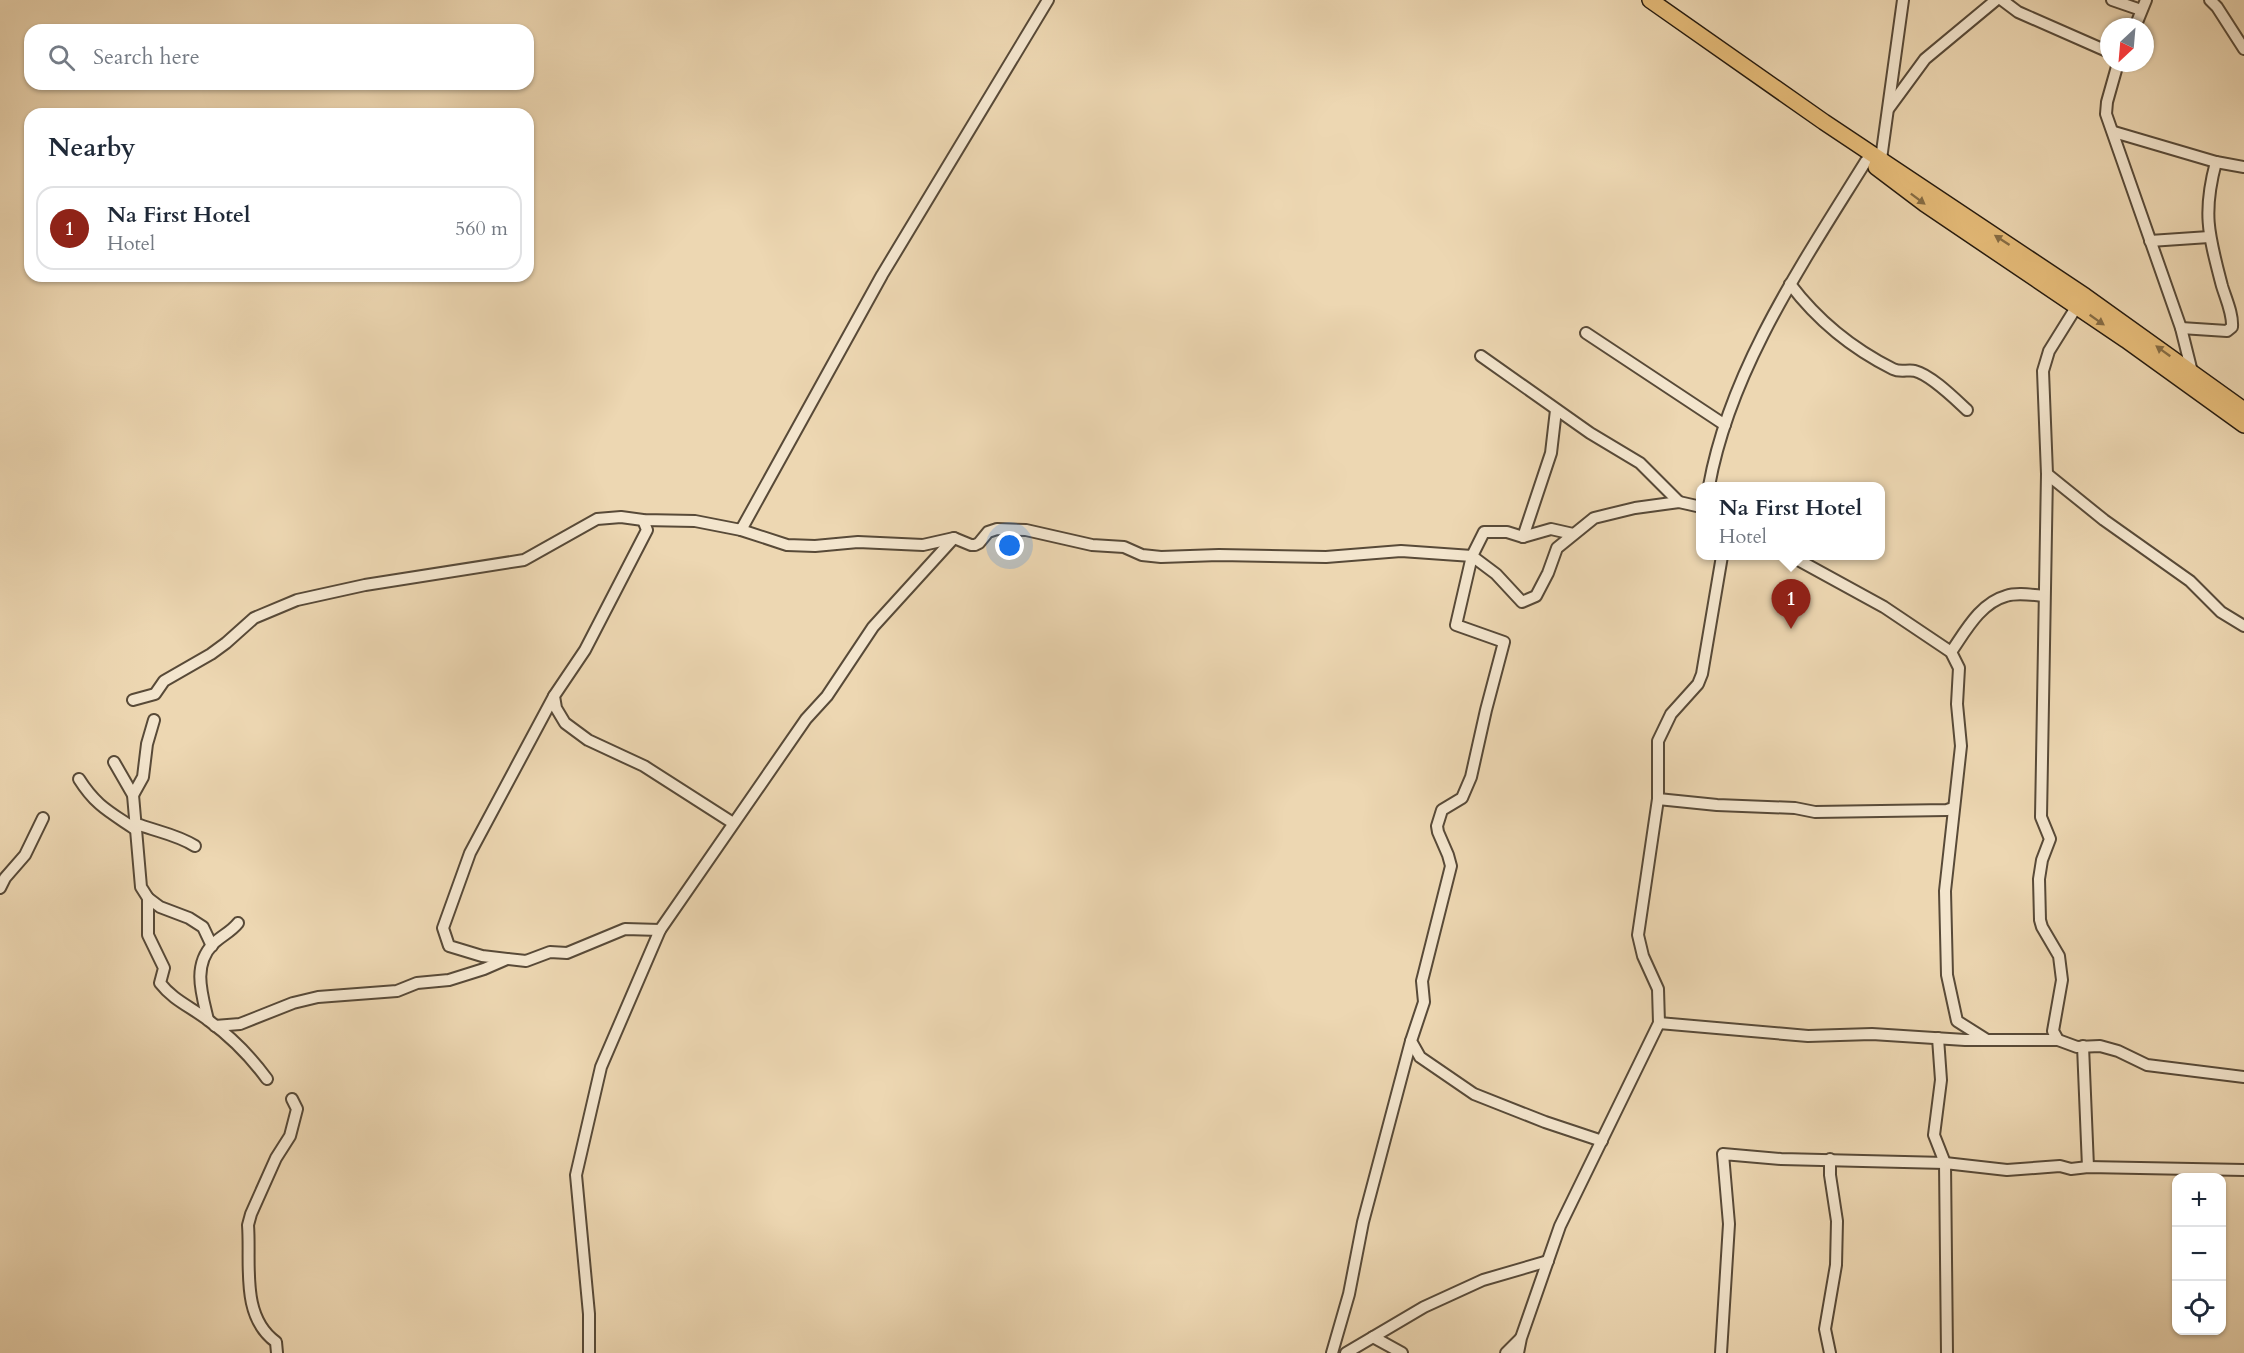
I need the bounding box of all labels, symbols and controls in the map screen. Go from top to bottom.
north arrow [2100,18,2154,72]
search box [24,24,534,90]
icon: search [45,41,78,74]
text: Search here [93,42,200,72]
text: Nearby [48,130,136,165]
one-way arrow [1911,192,1926,204]
text: Na First Hotel [107,200,250,230]
text: 1 [64,215,75,242]
text: 560 m [455,215,508,242]
text: Hotel [107,230,155,257]
one-way arrow [1994,235,2010,246]
one-way arrow [2089,314,2105,325]
one-way arrow [2155,345,2171,357]
popup [1696,482,1885,560]
text: Na First Hotel [1719,493,1862,523]
text: Hotel [1719,523,1767,550]
your location [995,531,1024,560]
pin: 1 [1772,580,1810,629]
map controls [2172,1173,2226,1335]
button: + [2172,1173,2226,1227]
button: − [2172,1227,2226,1281]
button: locate [2172,1281,2226,1335]

